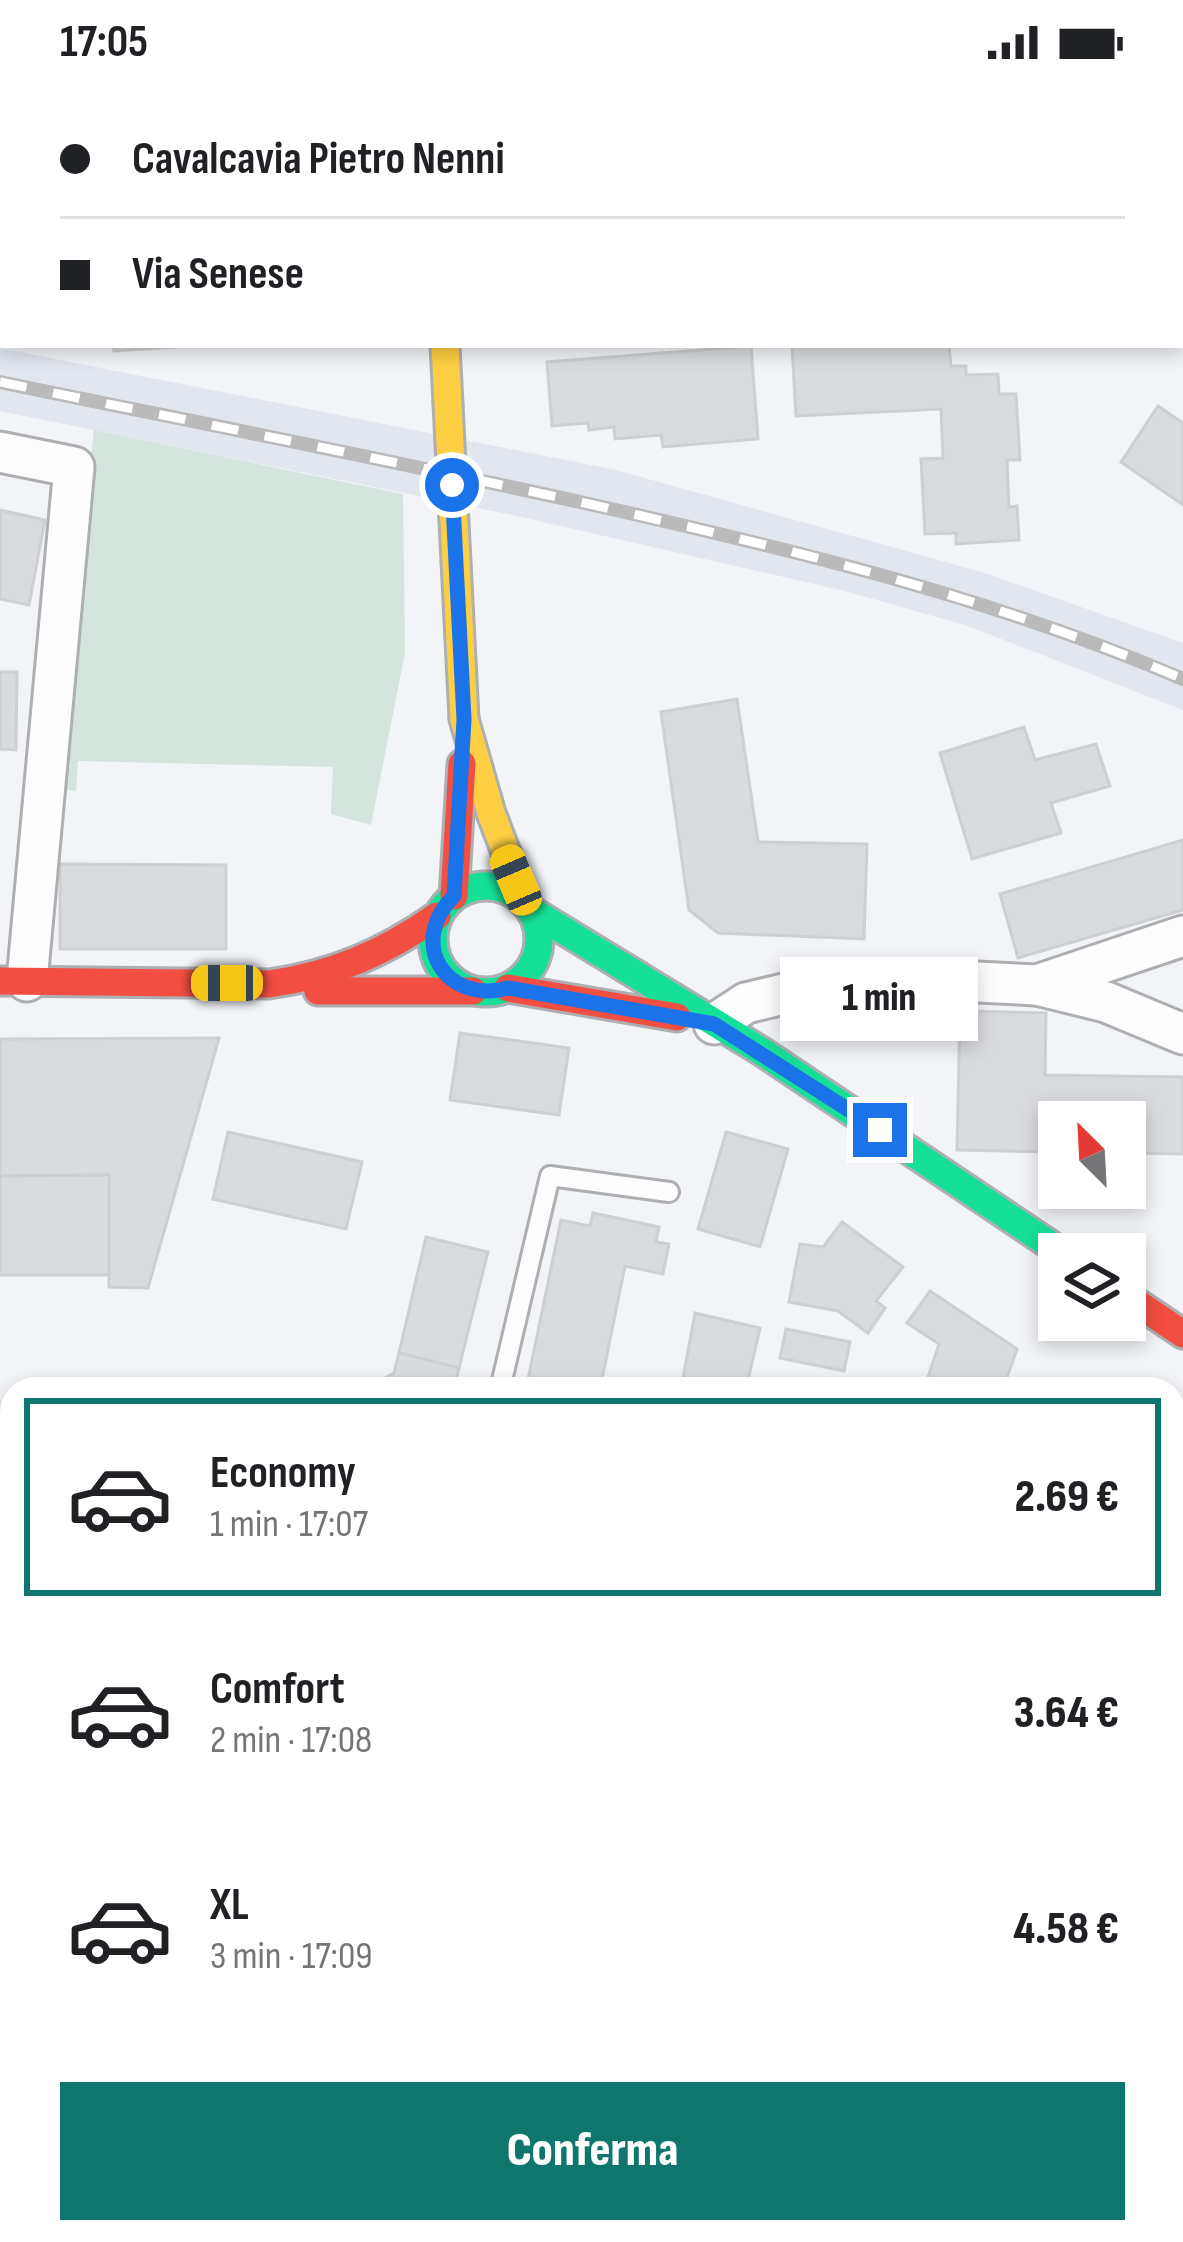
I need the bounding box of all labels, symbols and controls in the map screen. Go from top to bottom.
text: 17:05 [60,15,148,70]
text: Cavalcavia Pietro Nenni [132,132,505,187]
text: Via Senese [132,247,304,302]
route start [425,458,479,512]
car [485,840,547,920]
callout: 1 min [781,956,979,1040]
car [191,965,263,1001]
text: 1 min [842,975,916,1022]
north arrow [1038,1101,1146,1209]
map controls [1038,1101,1146,1341]
route end [853,1103,907,1157]
button: layers [1038,1233,1146,1341]
icon: car [66,1443,174,1551]
text: Economy [210,1446,356,1501]
text: 2.69 € [1015,1470,1119,1525]
text: 1 min · 17:07 [210,1501,368,1548]
icon: car [66,1659,174,1767]
text: Comfort [210,1662,345,1717]
text: 3.64 € [1014,1686,1119,1741]
text: 2 min · 17:08 [210,1717,372,1764]
icon: car [66,1875,174,1983]
text: XL [210,1878,249,1933]
text: 4.58 € [1013,1902,1119,1957]
text: 3 min · 17:09 [210,1933,373,1980]
button: Conferma [60,2082,1125,2220]

